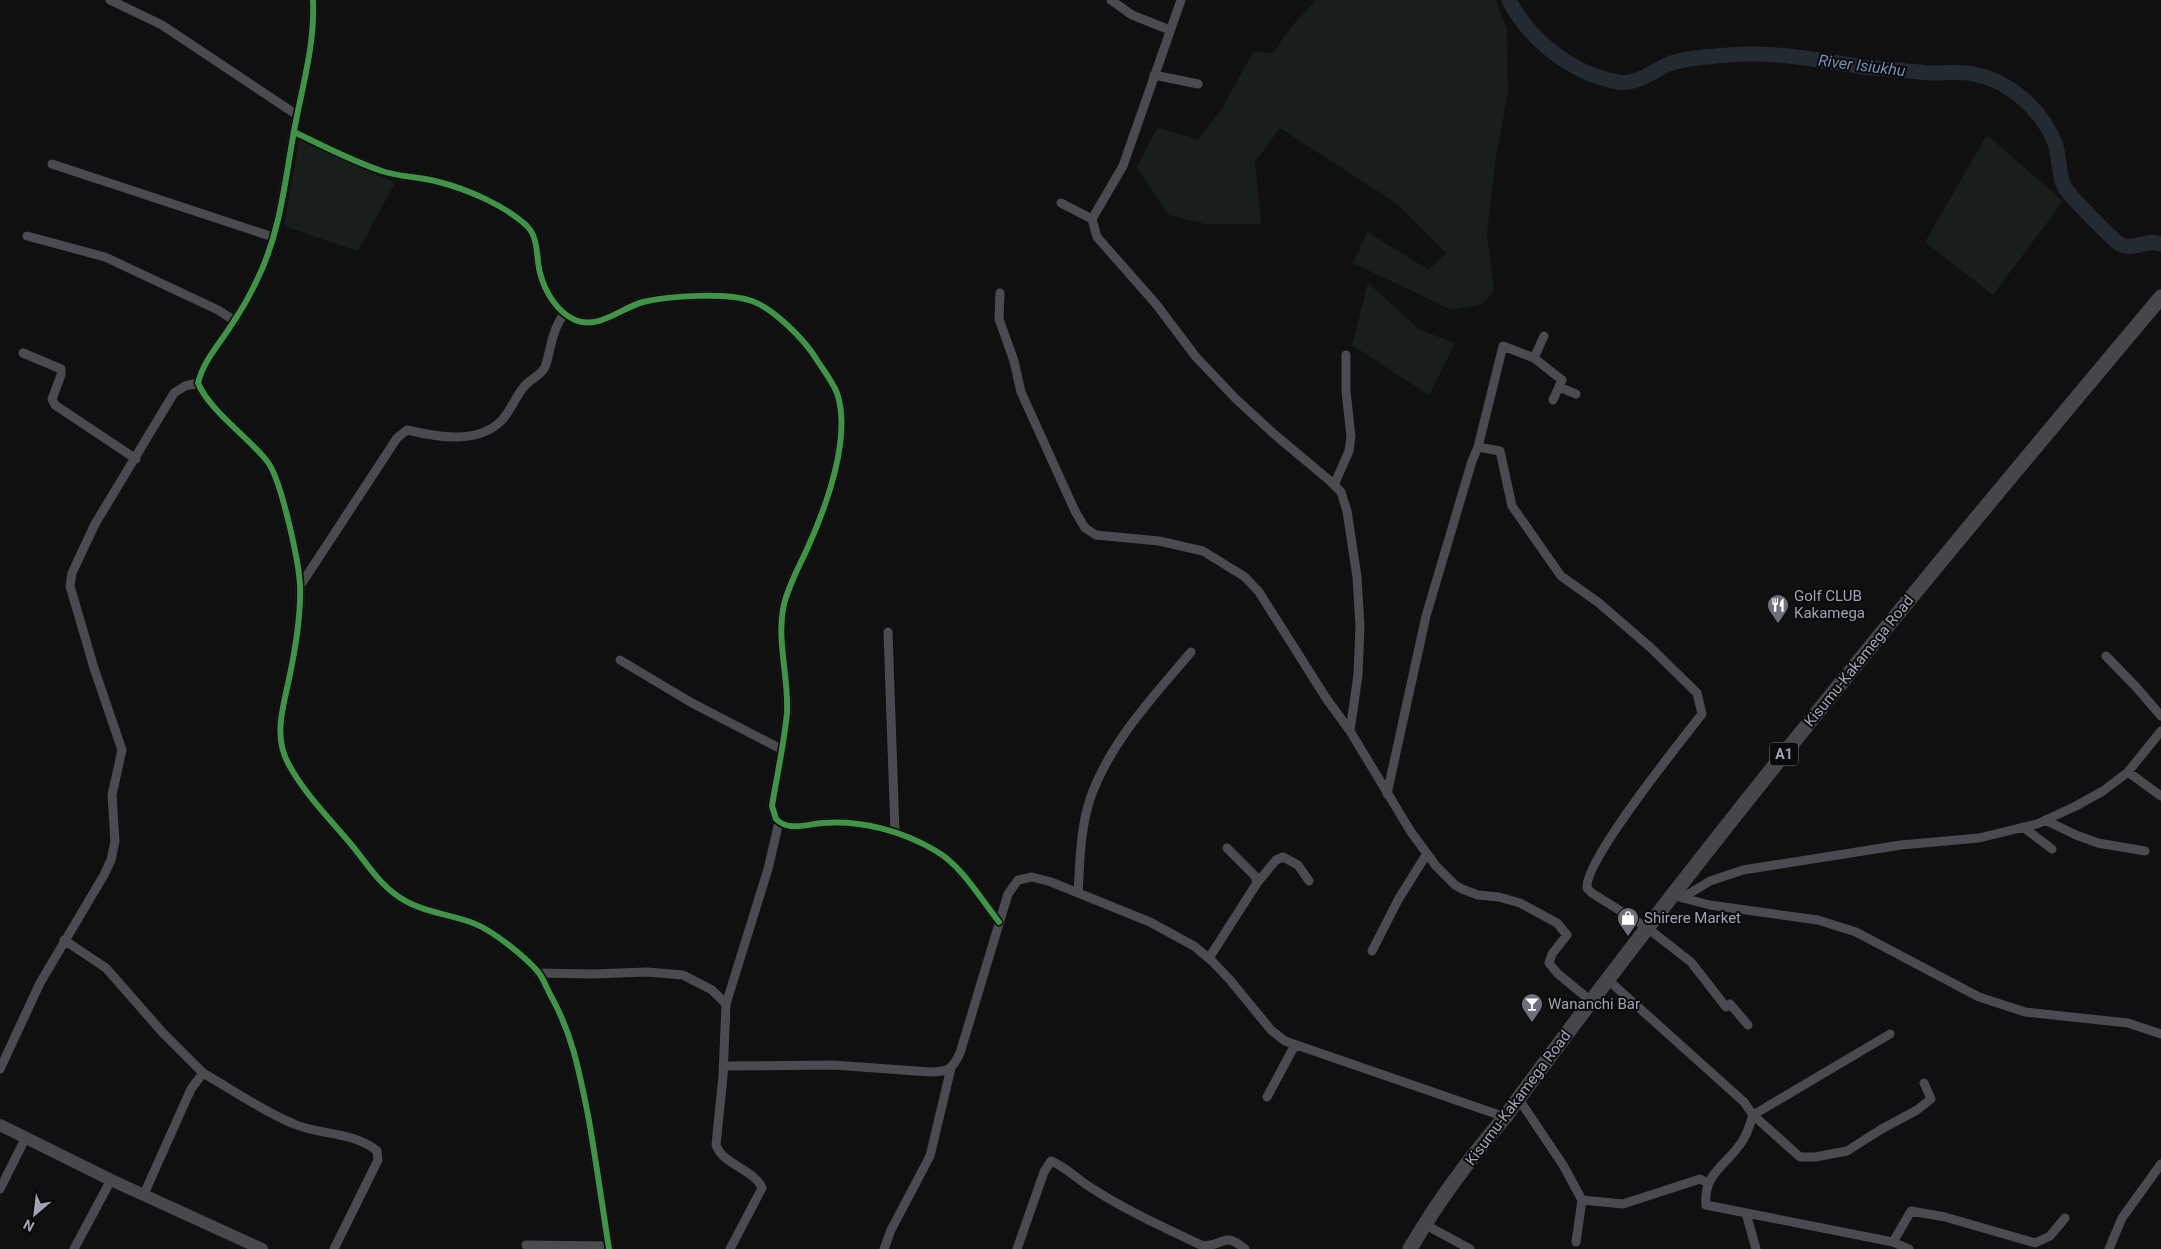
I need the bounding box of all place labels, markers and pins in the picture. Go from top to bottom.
place label: Golf CLUB Kakamega [1794,587,1865,622]
restaurant icon: Golf CLUB Kakamega [1766,593,1790,624]
shop icon: Shirere Market [1616,906,1640,937]
place label: Shirere Market [1644,909,1741,927]
bar icon: Wananchi Bar [1520,992,1544,1023]
place label: Wananchi Bar [1548,995,1640,1013]

